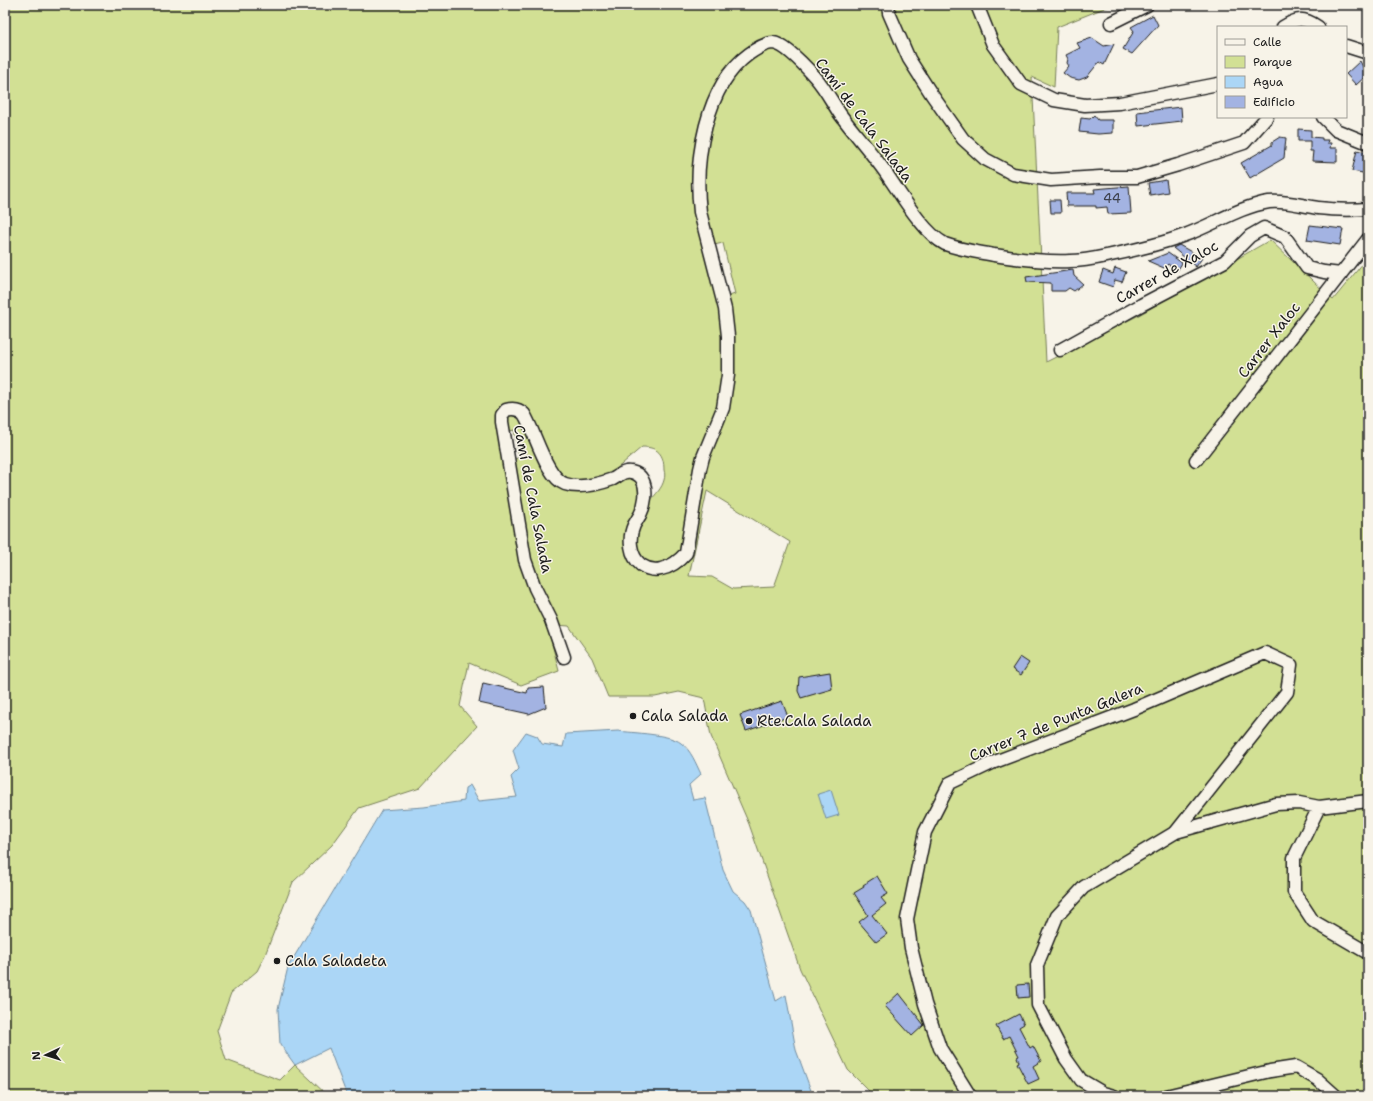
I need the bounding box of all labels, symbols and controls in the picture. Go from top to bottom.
legend [1217,26,1347,118]
text: Calle [1253,34,1282,50]
street label: Camí de Cala Salada [811,54,918,187]
text: Parque [1253,54,1292,70]
text: Agua [1253,74,1284,90]
text: Edificio [1253,94,1295,110]
house number: 44 [1103,190,1121,207]
street label: Carrer de Xaloc [1112,236,1222,308]
street label: Carrer Xaloc [1233,298,1305,382]
street label: Camí de Cala Salada [509,423,557,575]
street label: Carrer 7 de Punta Galera [966,678,1146,766]
place label: Cala Salada [641,706,729,726]
marker: Cala Salada [628,711,638,721]
place label: Rte.Cala Salada [757,711,872,731]
marker: Rte.Cala Salada [744,716,754,726]
place label: Cala Saladeta [285,951,387,971]
marker: Cala Saladeta [272,956,282,966]
north arrow [26,1035,66,1075]
text: N [29,1051,44,1061]

